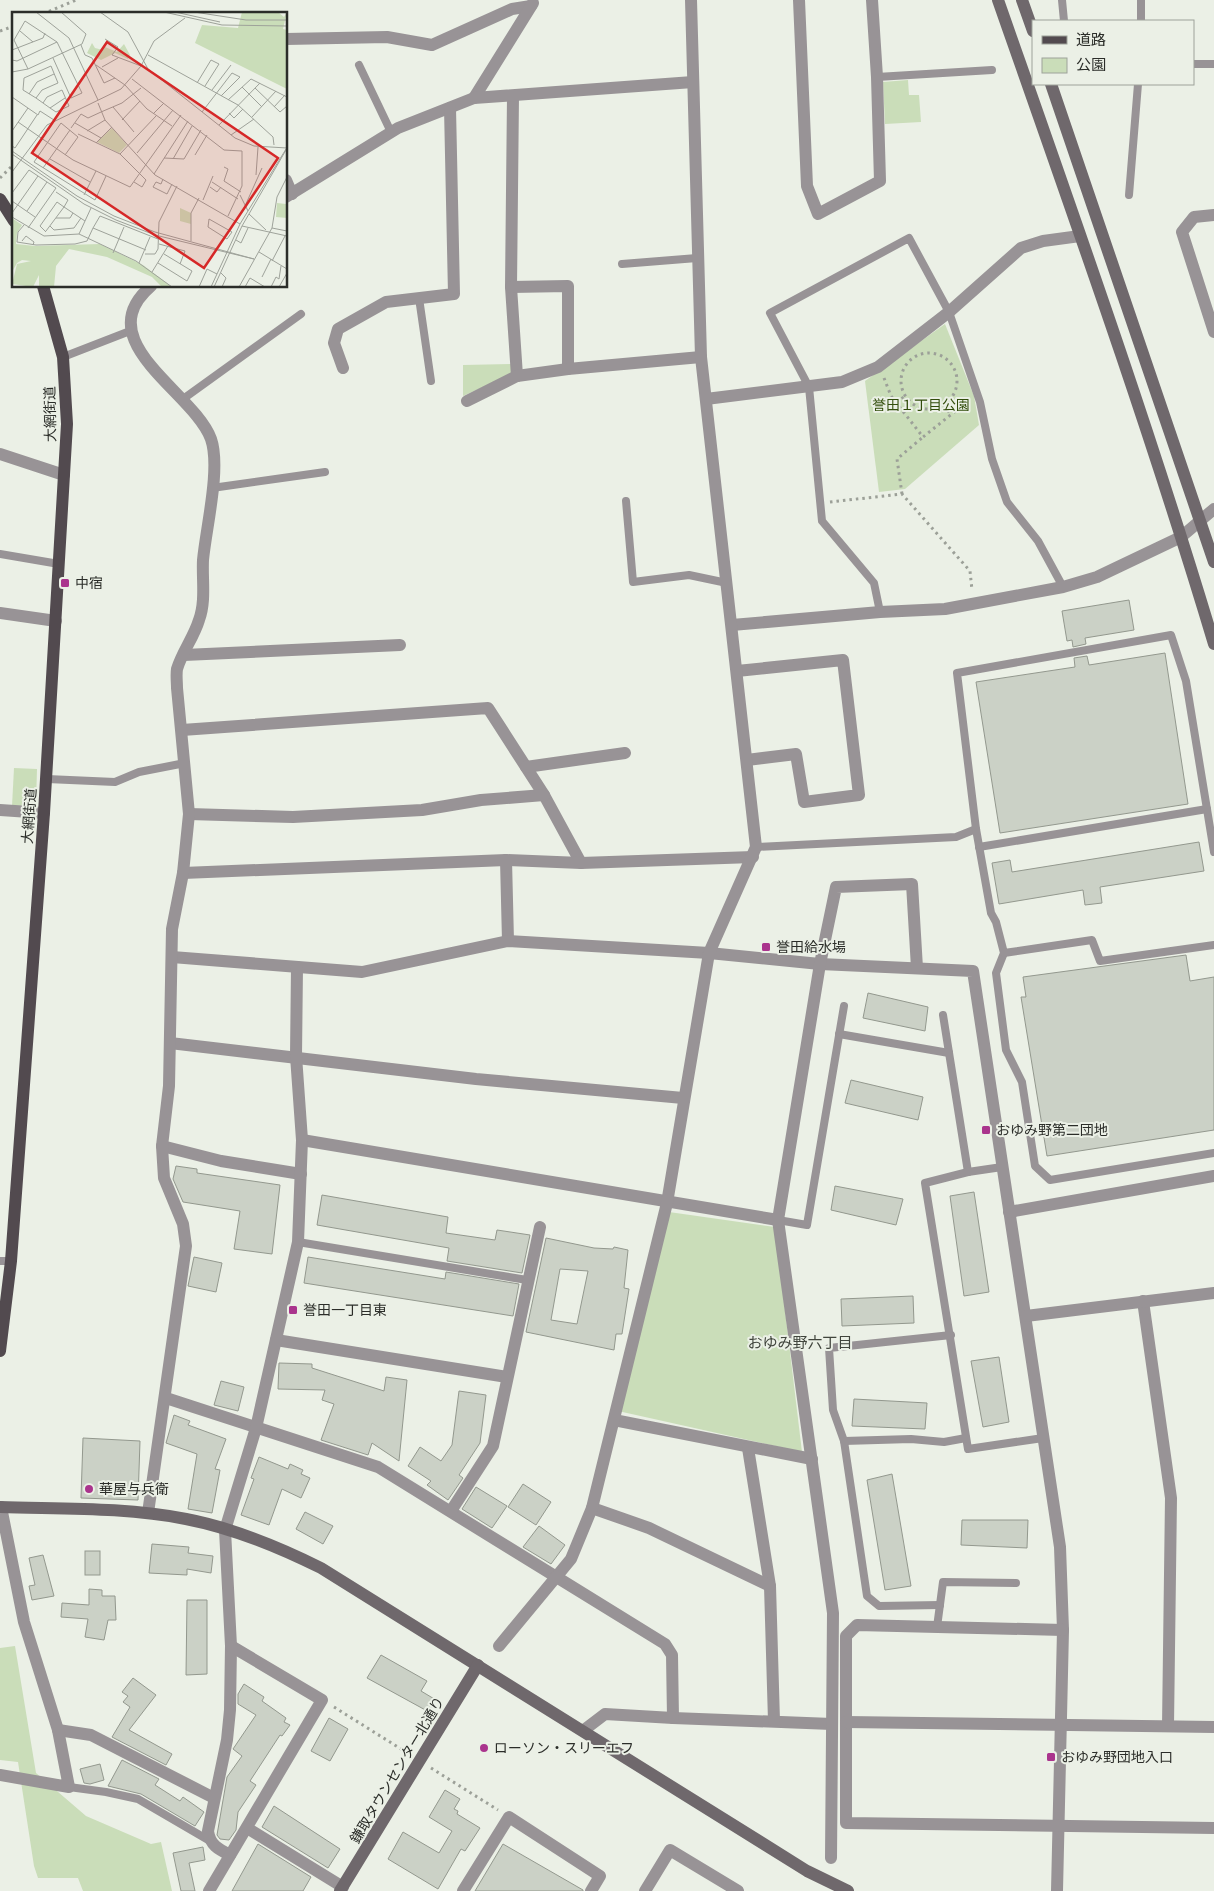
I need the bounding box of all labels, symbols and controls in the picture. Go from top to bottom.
inset map [12,12,288,288]
legend [1032,20,1194,85]
text: 道路 [1076,30,1106,49]
text: 公園 [1076,55,1106,74]
street label: 大網街道 [41,386,59,442]
park label: 誉田１丁目公園 [872,396,970,414]
place label: 中宿 [75,574,103,592]
marker: 中宿 [59,577,71,589]
street label: 大網街道 [18,787,40,845]
place label: 誉田給水場 [776,938,846,956]
marker: 誉田給水場 [760,941,772,953]
place label: おゆみ野第二団地 [996,1121,1108,1139]
marker: おゆみ野第二団地 [980,1124,992,1136]
place label: 誉田一丁目東 [303,1301,387,1319]
marker: 誉田一丁目東 [287,1304,299,1316]
district label: おゆみ野六丁目 [747,1333,853,1352]
place label: 華屋与兵衛 [99,1480,169,1498]
marker: 華屋与兵衛 [83,1483,95,1495]
street label: 鎌取タウンセンター北通り [346,1693,448,1847]
place label: ローソン・スリーエフ [494,1739,634,1757]
marker: ローソン・スリーエフ [478,1742,490,1754]
place label: おゆみ野団地入口 [1061,1748,1173,1766]
marker: おゆみ野団地入口 [1045,1751,1057,1763]

